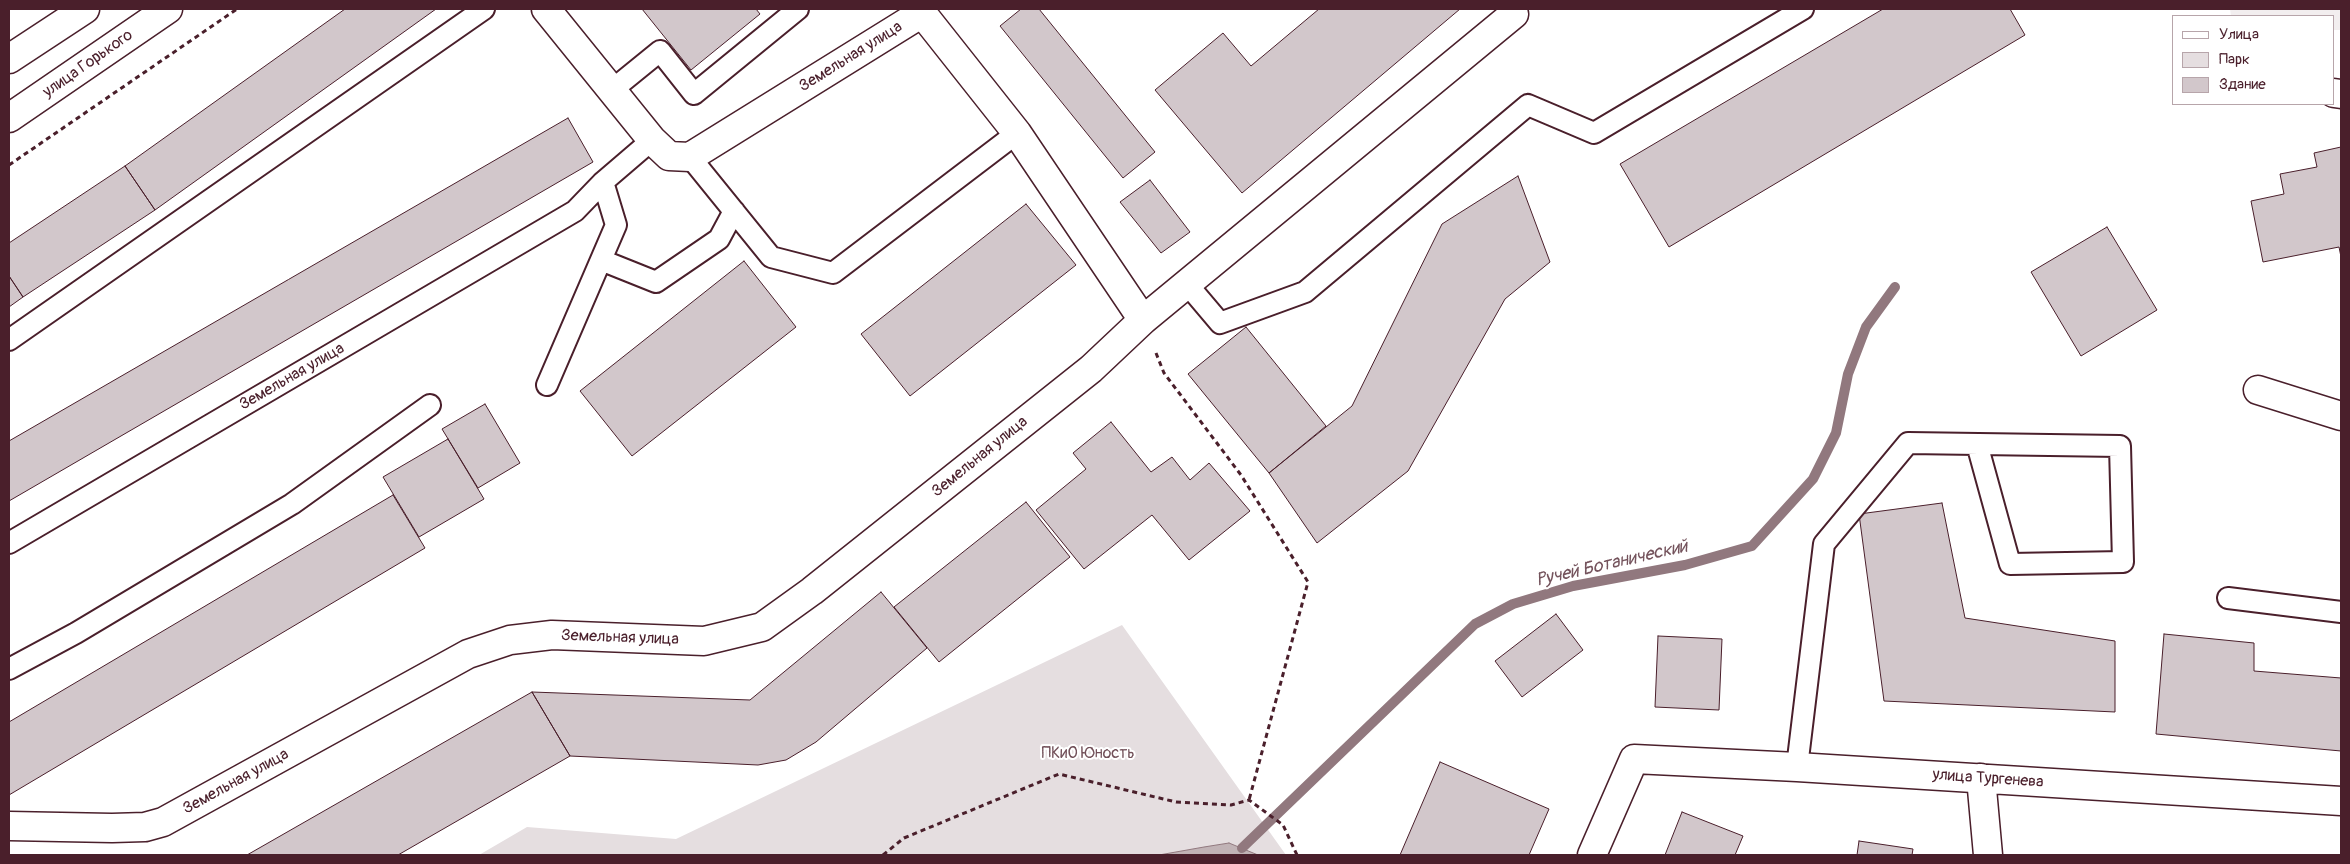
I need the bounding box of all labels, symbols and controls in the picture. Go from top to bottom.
legend [2172,15,2335,105]
street label: Земельная улица [796,18,906,96]
text: Улица [2219,25,2259,44]
street label: улица Горького [39,26,137,102]
text: Парк [2219,50,2250,69]
text: Здание [2219,75,2266,94]
street label: Земельная улица [236,339,348,415]
street label: Земельная улица [928,412,1032,502]
water label: Ручей Ботанический [1534,536,1690,592]
street label: Земельная улица [561,626,679,650]
park label: ПКиО Юность [1041,744,1135,764]
street label: Земельная улица [180,745,292,819]
street label: улица Тургенева [1932,766,2044,792]

